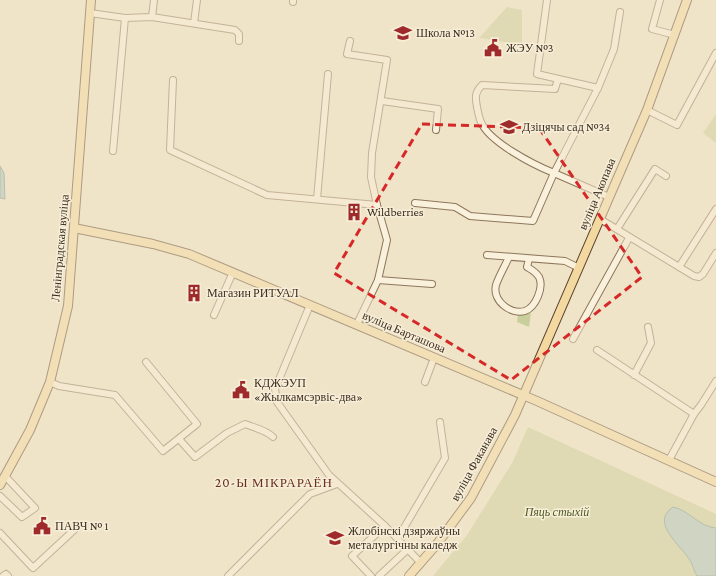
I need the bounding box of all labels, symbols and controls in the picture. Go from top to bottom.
school or university icon: Школа №13 [393,23,413,43]
place label: Школа №13 [416,26,475,40]
public building icon: ЖЭУ №3 [483,38,503,58]
place label: ЖЭУ №3 [506,41,554,55]
school or university icon: Дзіцячы сад №34 [499,117,519,137]
place label: Дзіцячы сад №34 [522,120,610,134]
street label: вуліца Акопава [576,155,619,232]
street label: Ленінградская вуліца [48,193,72,302]
building icon: Wildberries [344,202,364,222]
place label: Wildberries [367,205,424,219]
building icon: Магазин РИТУАЛ [184,283,204,303]
place label: Магазин РИТУАЛ [207,286,299,300]
street label: вуліца Барташова [360,308,448,356]
place label: КДЖЭУП «Жылкамсэрвіс-два» [254,376,363,404]
public building icon: КДЖЭУП «Жылкамсэрвіс-два» [231,380,251,400]
street label: вуліца Факанава [448,424,500,503]
district label: 20-Ы МІКРАРАЁН [215,475,333,490]
park label: Пяць стыхій [524,505,589,519]
public building icon: ПАВЧ № 1 [32,516,52,536]
place label: ПАВЧ № 1 [55,519,109,533]
place label: Жлобінскі дзяржаўны металургічны каледж [348,524,460,552]
school or university icon: Жлобінскі дзяржаўны металургічны каледж [325,528,345,548]

